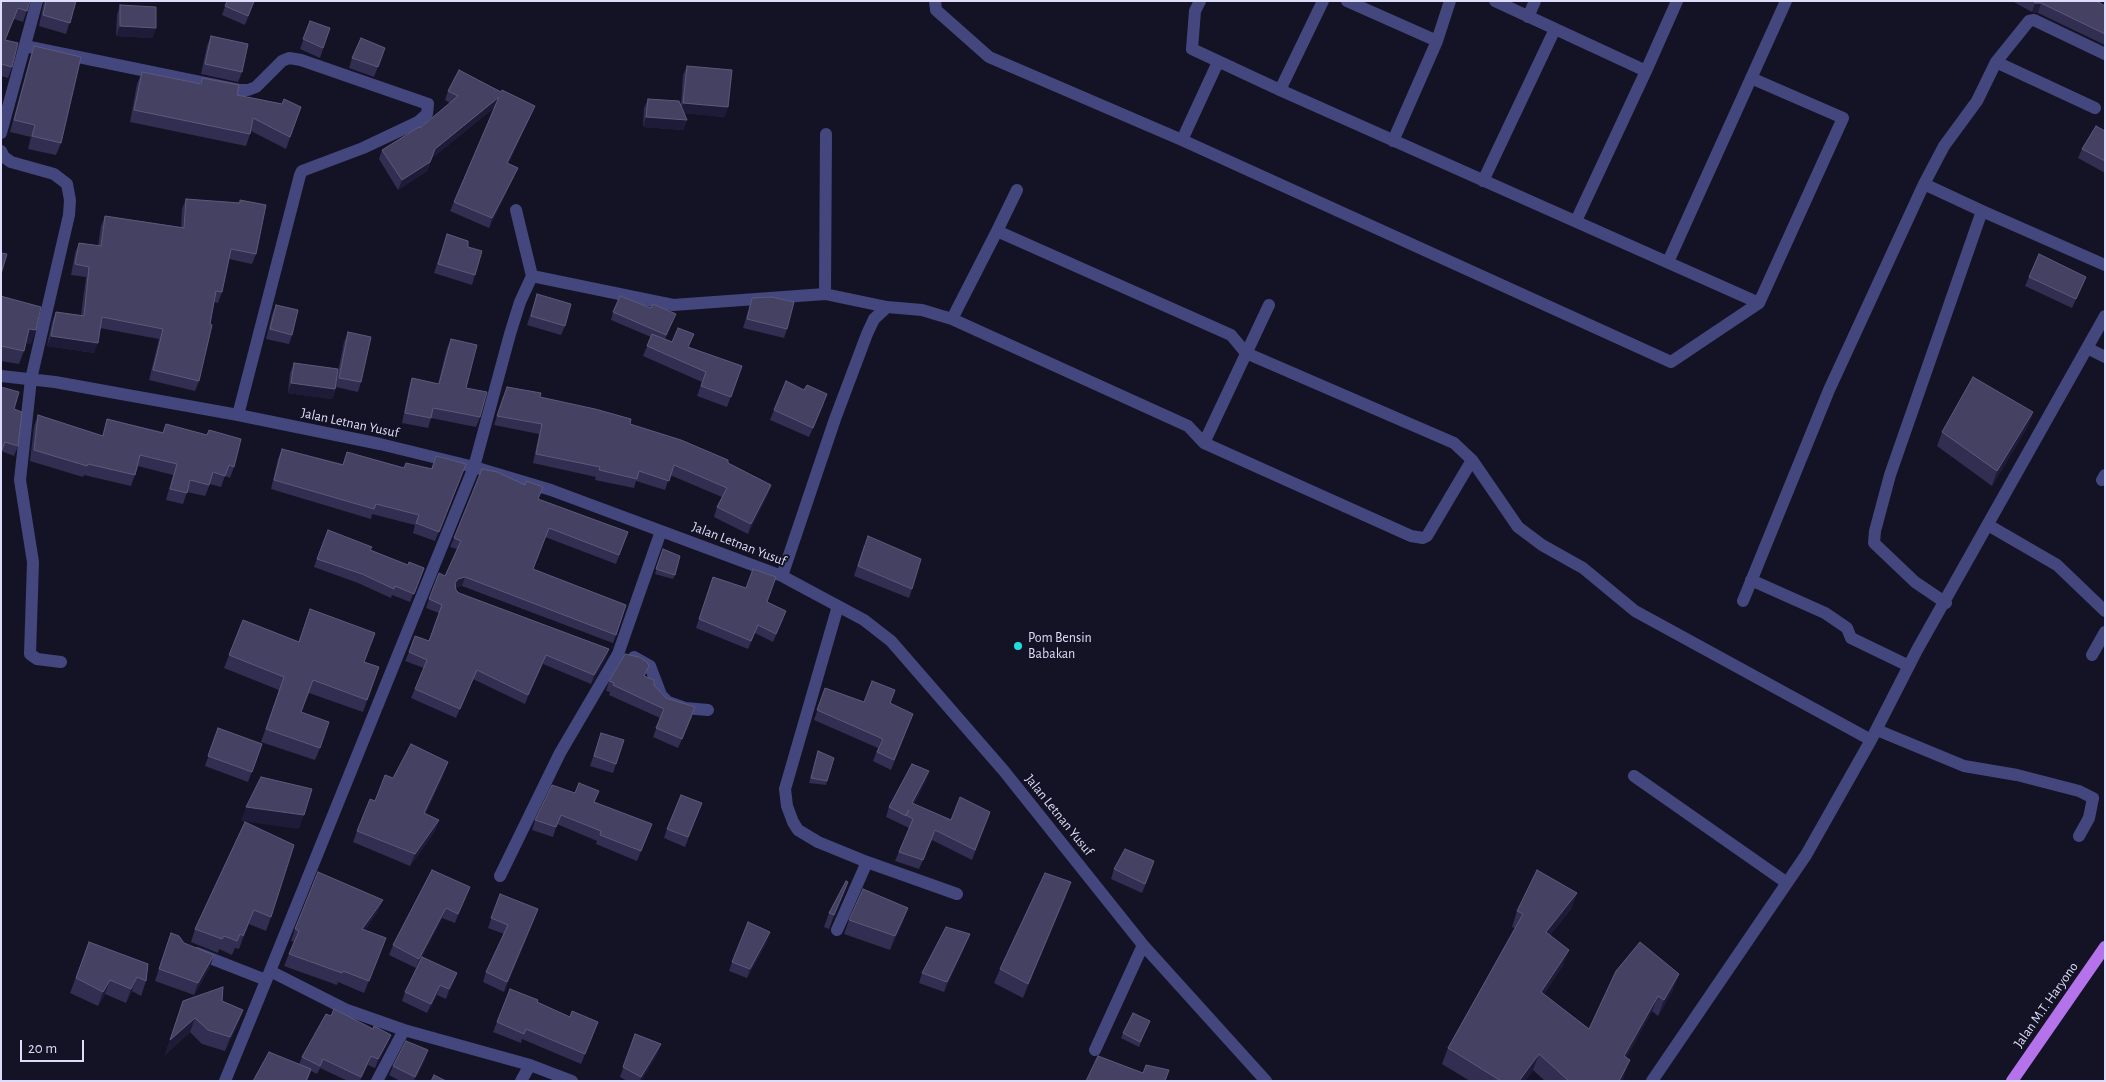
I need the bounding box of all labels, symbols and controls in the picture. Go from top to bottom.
street label: Jalan Letnan Yusuf [300,404,400,442]
street label: Jalan Letnan Yusuf [690,518,788,570]
place label: Pom Bensin Babakan [1028,630,1092,662]
marker: Pom Bensin Babakan [1012,640,1024,652]
street label: Jalan Letnan Yusuf [1021,771,1097,859]
street label: Jalan M.T. Haryono [2010,959,2082,1051]
scale bar [22,1030,86,1062]
text: 20 m [28,1041,57,1056]

